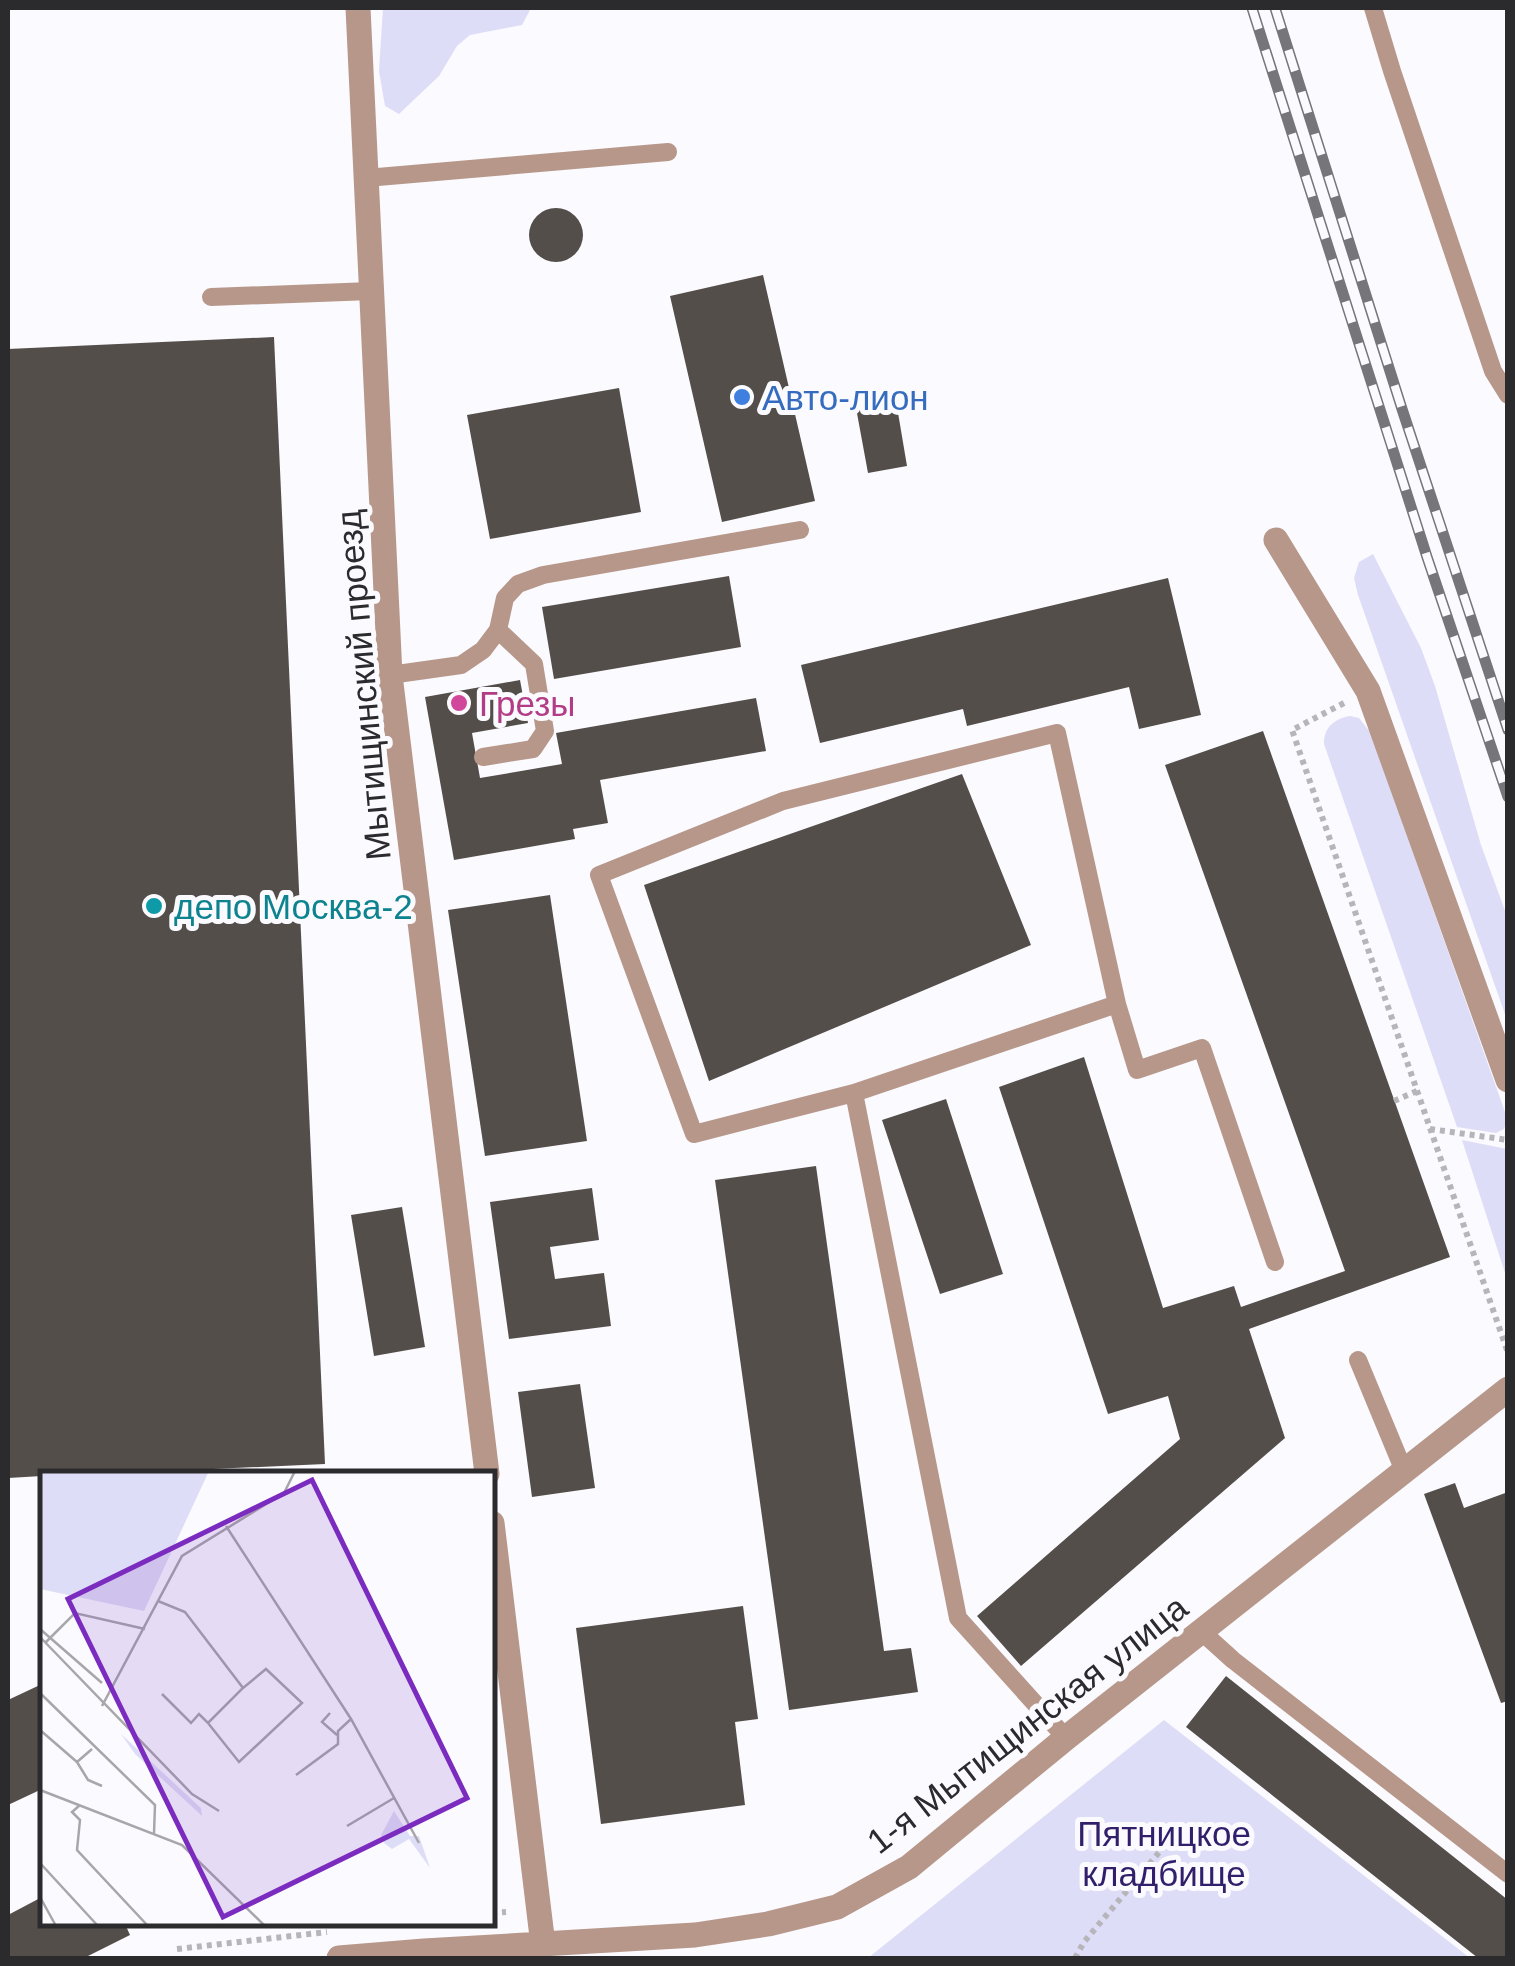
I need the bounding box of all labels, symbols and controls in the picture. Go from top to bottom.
place label: Авто-лион [762,378,929,417]
marker: Авто-лион [731,386,753,408]
street label: Мытищинский проезд [328,508,398,862]
place label: Грезы [479,684,575,723]
marker: Грезы [448,692,470,714]
place label: депо Москва-2 [174,887,413,926]
marker: депо Москва-2 [143,895,165,917]
inset map [40,1471,495,1926]
street label: 1-я Мытищинская улица [859,1587,1195,1861]
park label: Пятницкое кладбище [1077,1814,1251,1893]

